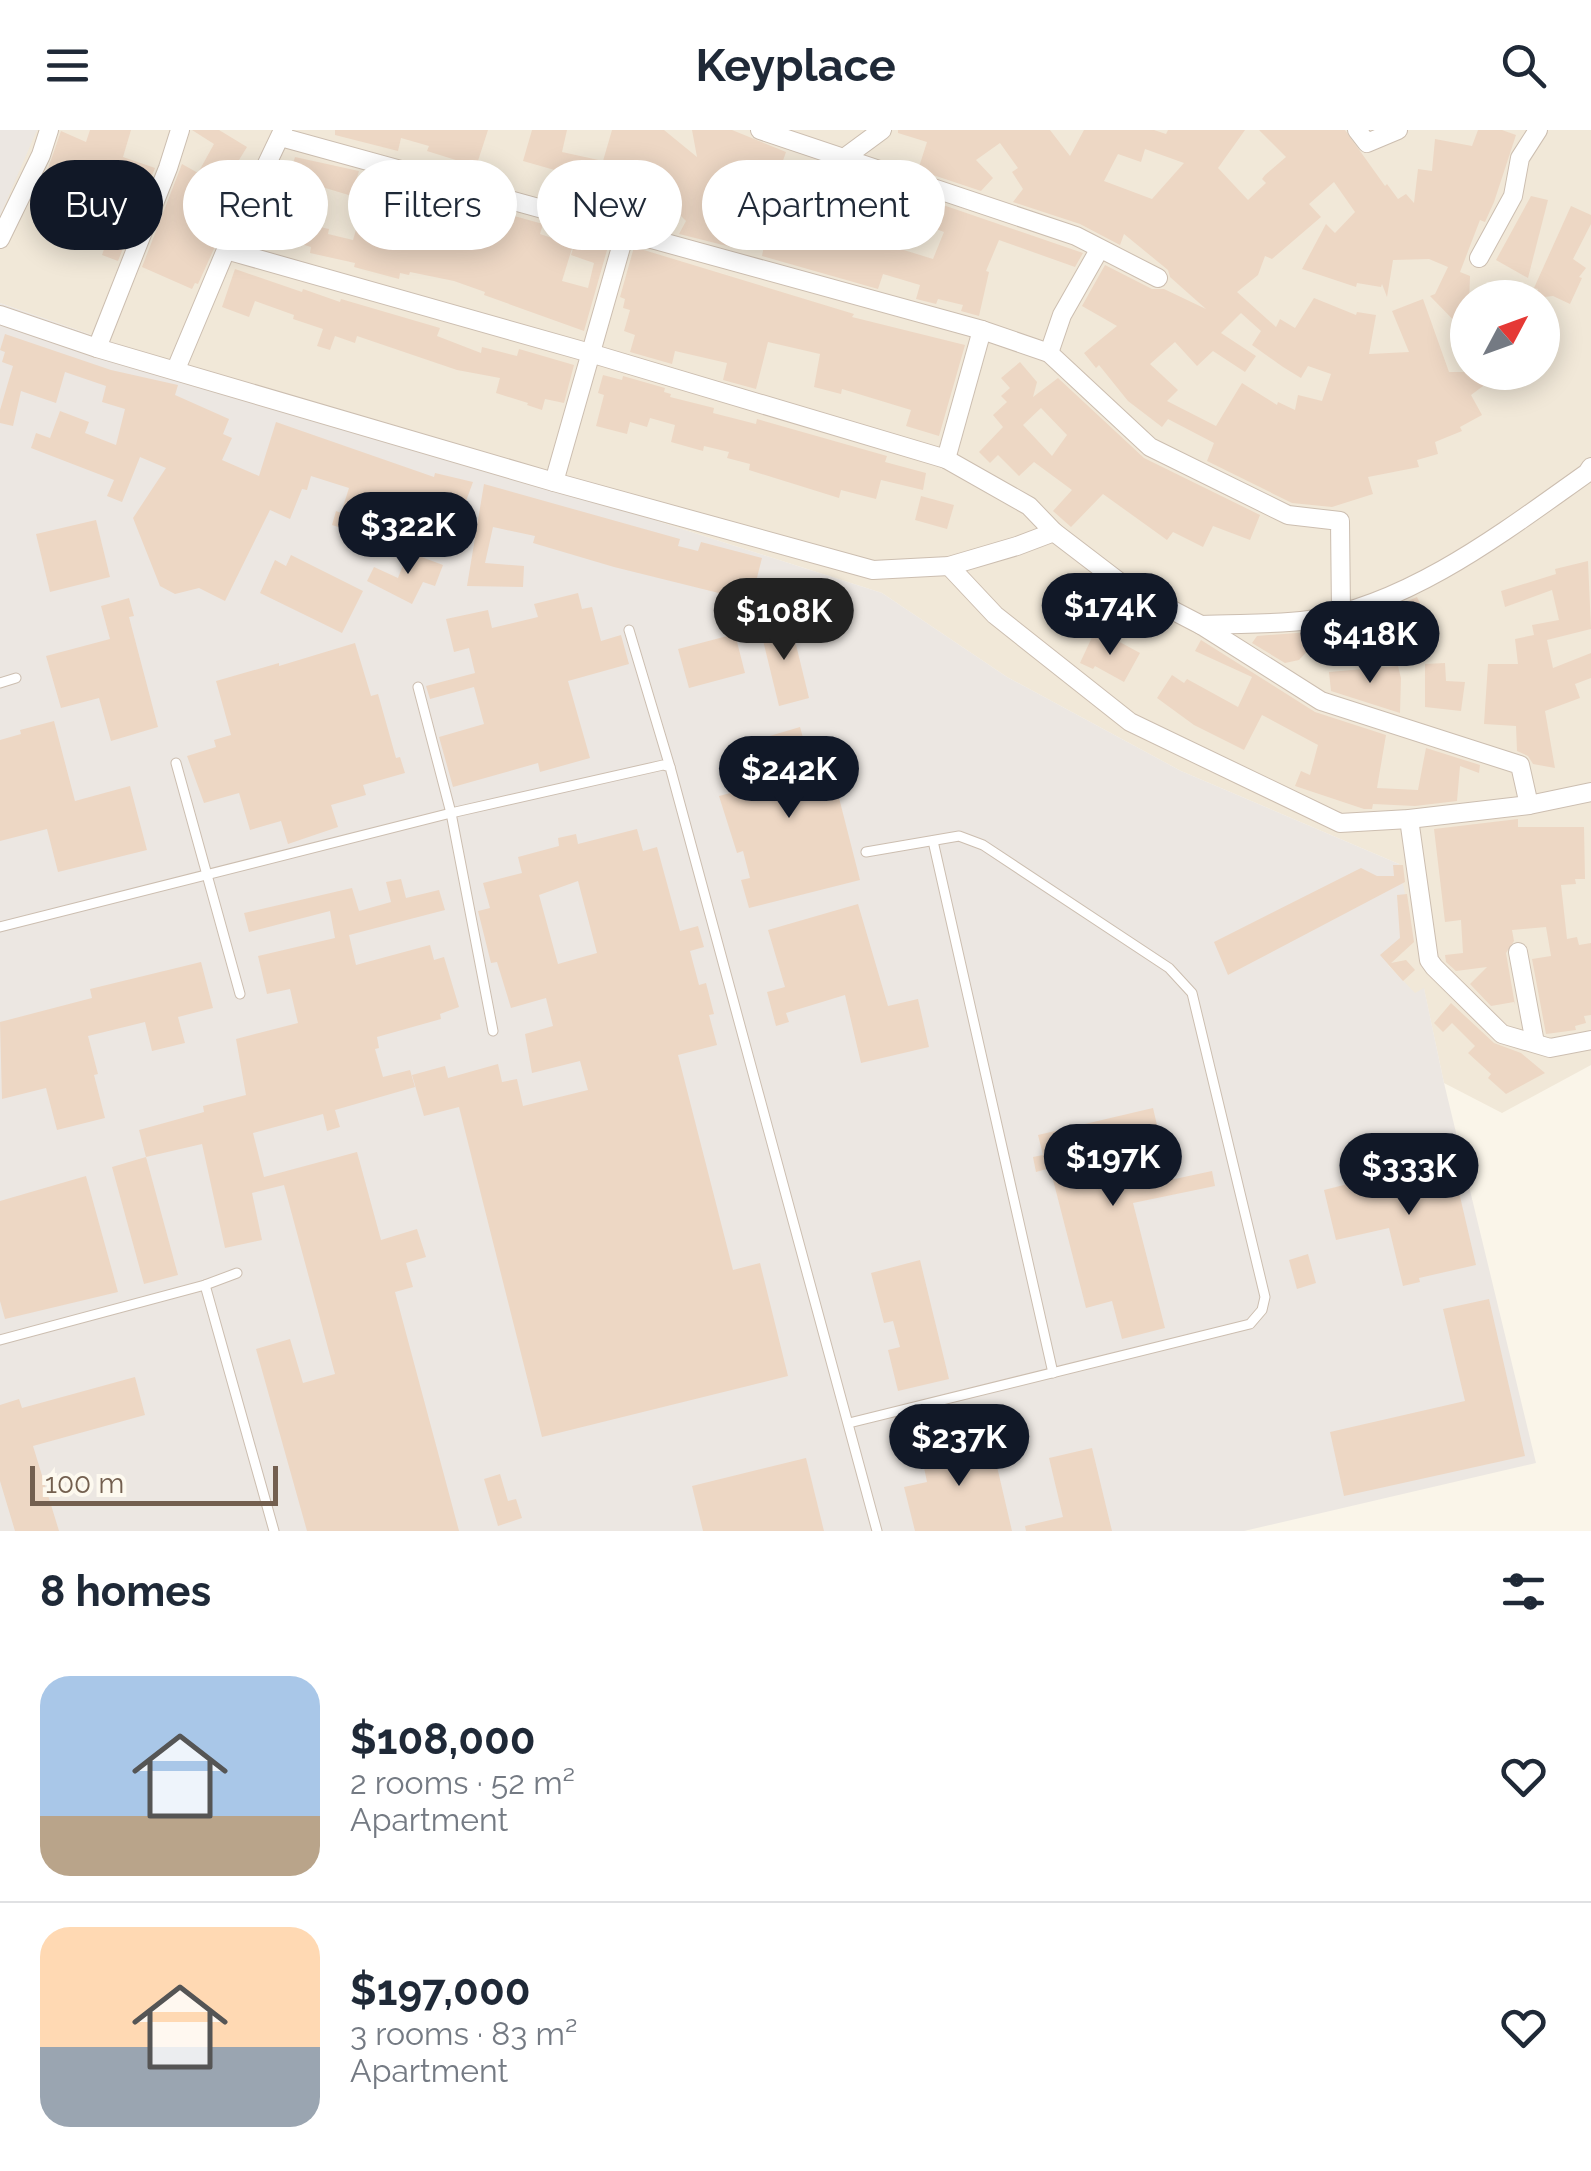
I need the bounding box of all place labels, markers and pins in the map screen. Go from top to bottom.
pin: $322K [338,492,478,577]
pin: $174K [1040,573,1180,658]
pin: $108K [714,578,854,663]
pin: $418K [1300,601,1440,686]
pin: $242K [719,736,859,821]
pin: $197K [1043,1124,1183,1209]
pin: $333K [1339,1133,1479,1218]
pin: $237K [889,1404,1029,1489]

